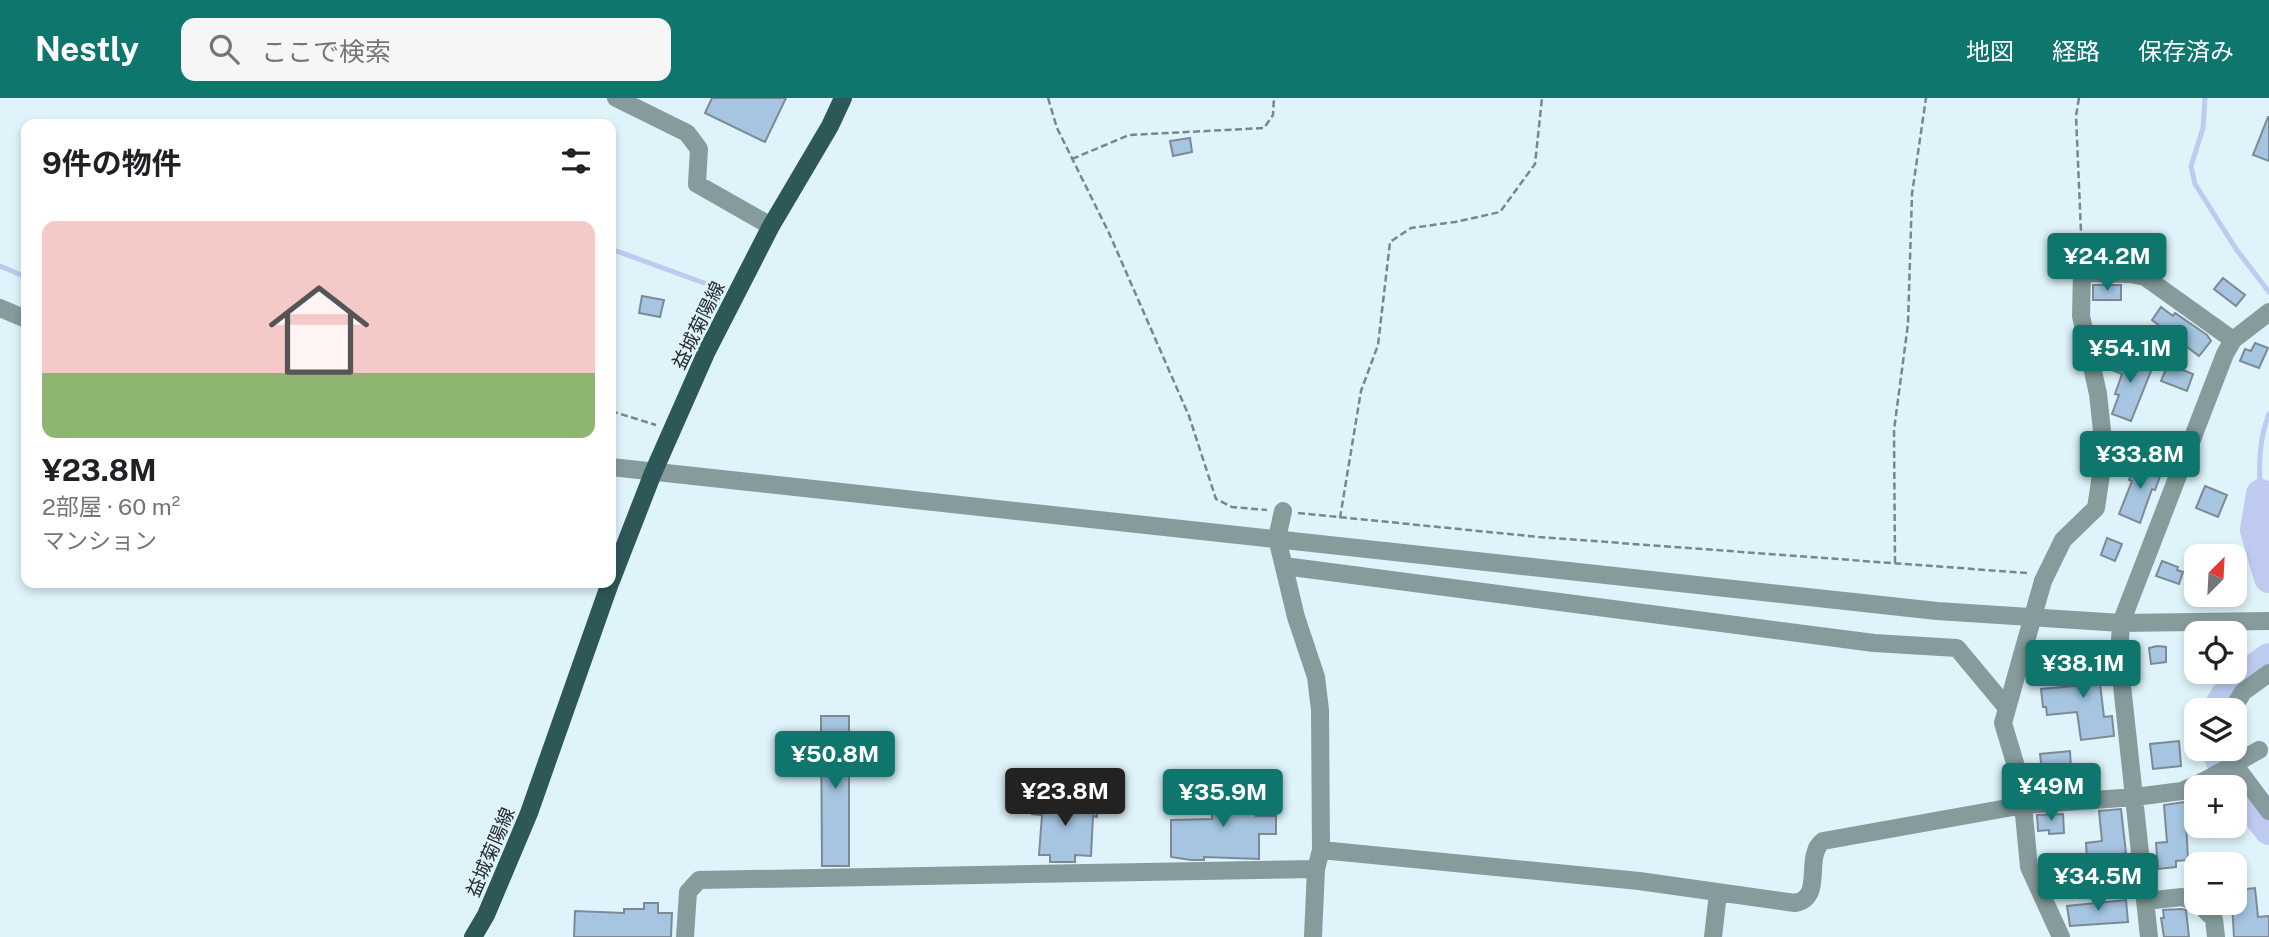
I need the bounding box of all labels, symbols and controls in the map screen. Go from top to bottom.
search box [181,18,671,81]
text: Nestly [35,30,139,68]
icon: search [205,30,243,68]
text: ここで検索 [261,36,391,67]
text: 地図 [1966,37,2014,65]
text: 経路 [2052,37,2100,65]
text: 保存済み [2138,37,2234,65]
icon: filters [557,142,595,180]
text: 9件の物件 [42,145,182,181]
pin: ¥24.2M [2050,234,2164,293]
text: ¥24.2M [2063,242,2151,269]
icon: home [256,267,382,393]
street label: 益城菊陽線 [667,277,729,373]
pin: ¥54.1M [2073,326,2187,385]
text: ¥54.1M [2089,334,2171,361]
pin: ¥33.8M [2083,432,2197,491]
text: ¥33.8M [2096,440,2184,467]
text: ¥23.8M [42,452,157,488]
text: 2部屋 · 60 m² [42,493,180,520]
text: マンション [42,527,157,554]
north arrow [2184,544,2247,607]
map controls [2184,544,2247,915]
button: locate [2184,621,2247,684]
pin: ¥38.1M [2026,640,2140,700]
text: ¥38.1M [2042,649,2124,676]
button: layers [2184,698,2247,761]
pin: ¥50.8M [778,732,892,791]
text: ¥50.8M [791,740,879,767]
pin: ¥49M [2010,764,2092,823]
pin: ¥23.8M [1008,768,1122,828]
pin: ¥35.9M [1166,770,1280,829]
text: ¥49M [2018,772,2084,799]
button: + [2184,775,2247,838]
text: ¥23.8M [1021,777,1109,804]
text: ¥35.9M [1179,778,1267,805]
street label: 益城菊陽線 [461,804,519,900]
button: − [2184,852,2247,915]
pin: ¥34.5M [2041,854,2155,913]
text: ¥34.5M [2054,862,2142,889]

